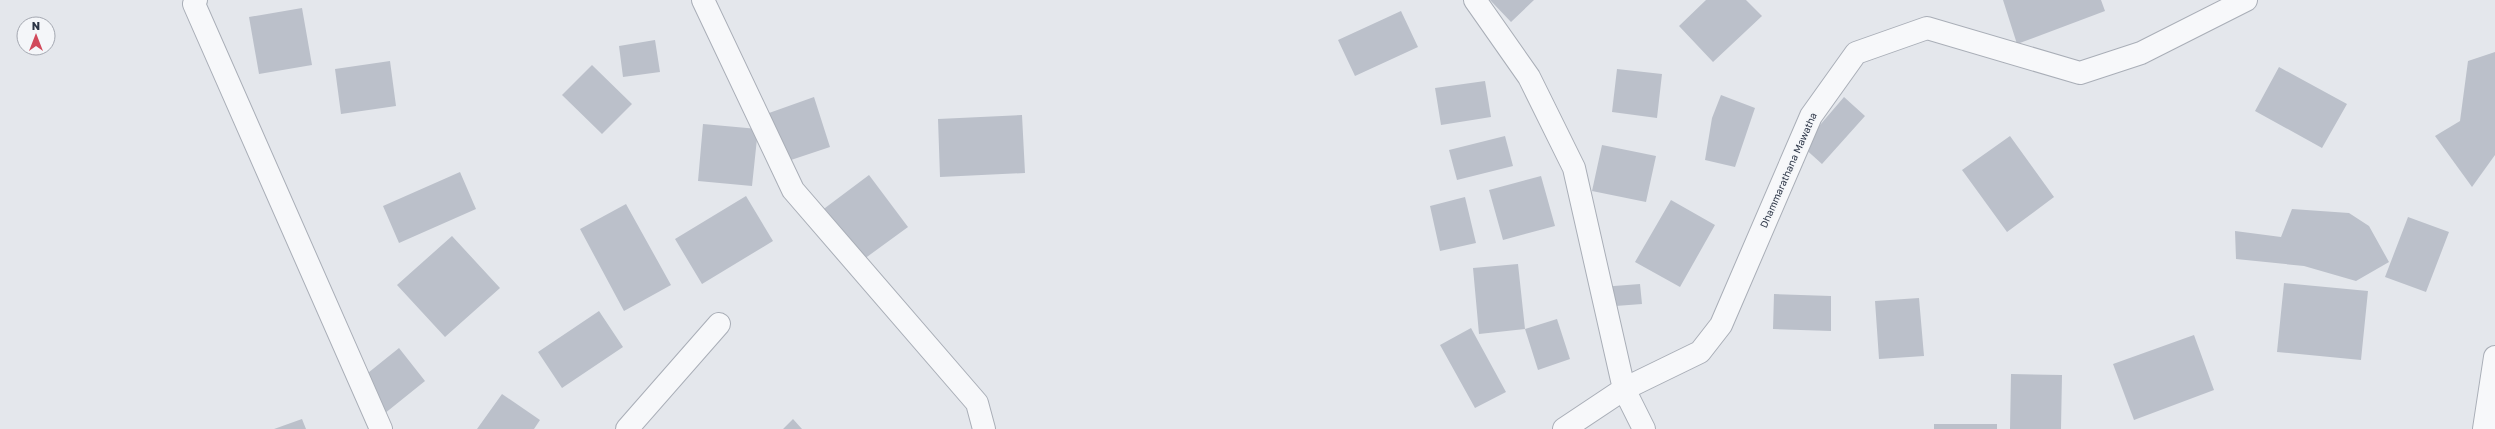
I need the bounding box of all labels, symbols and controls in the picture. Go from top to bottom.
north arrow [16,16,56,56]
text: N [32,19,40,32]
street label: Dhammarathana Mawatha [1757,110,1819,230]

